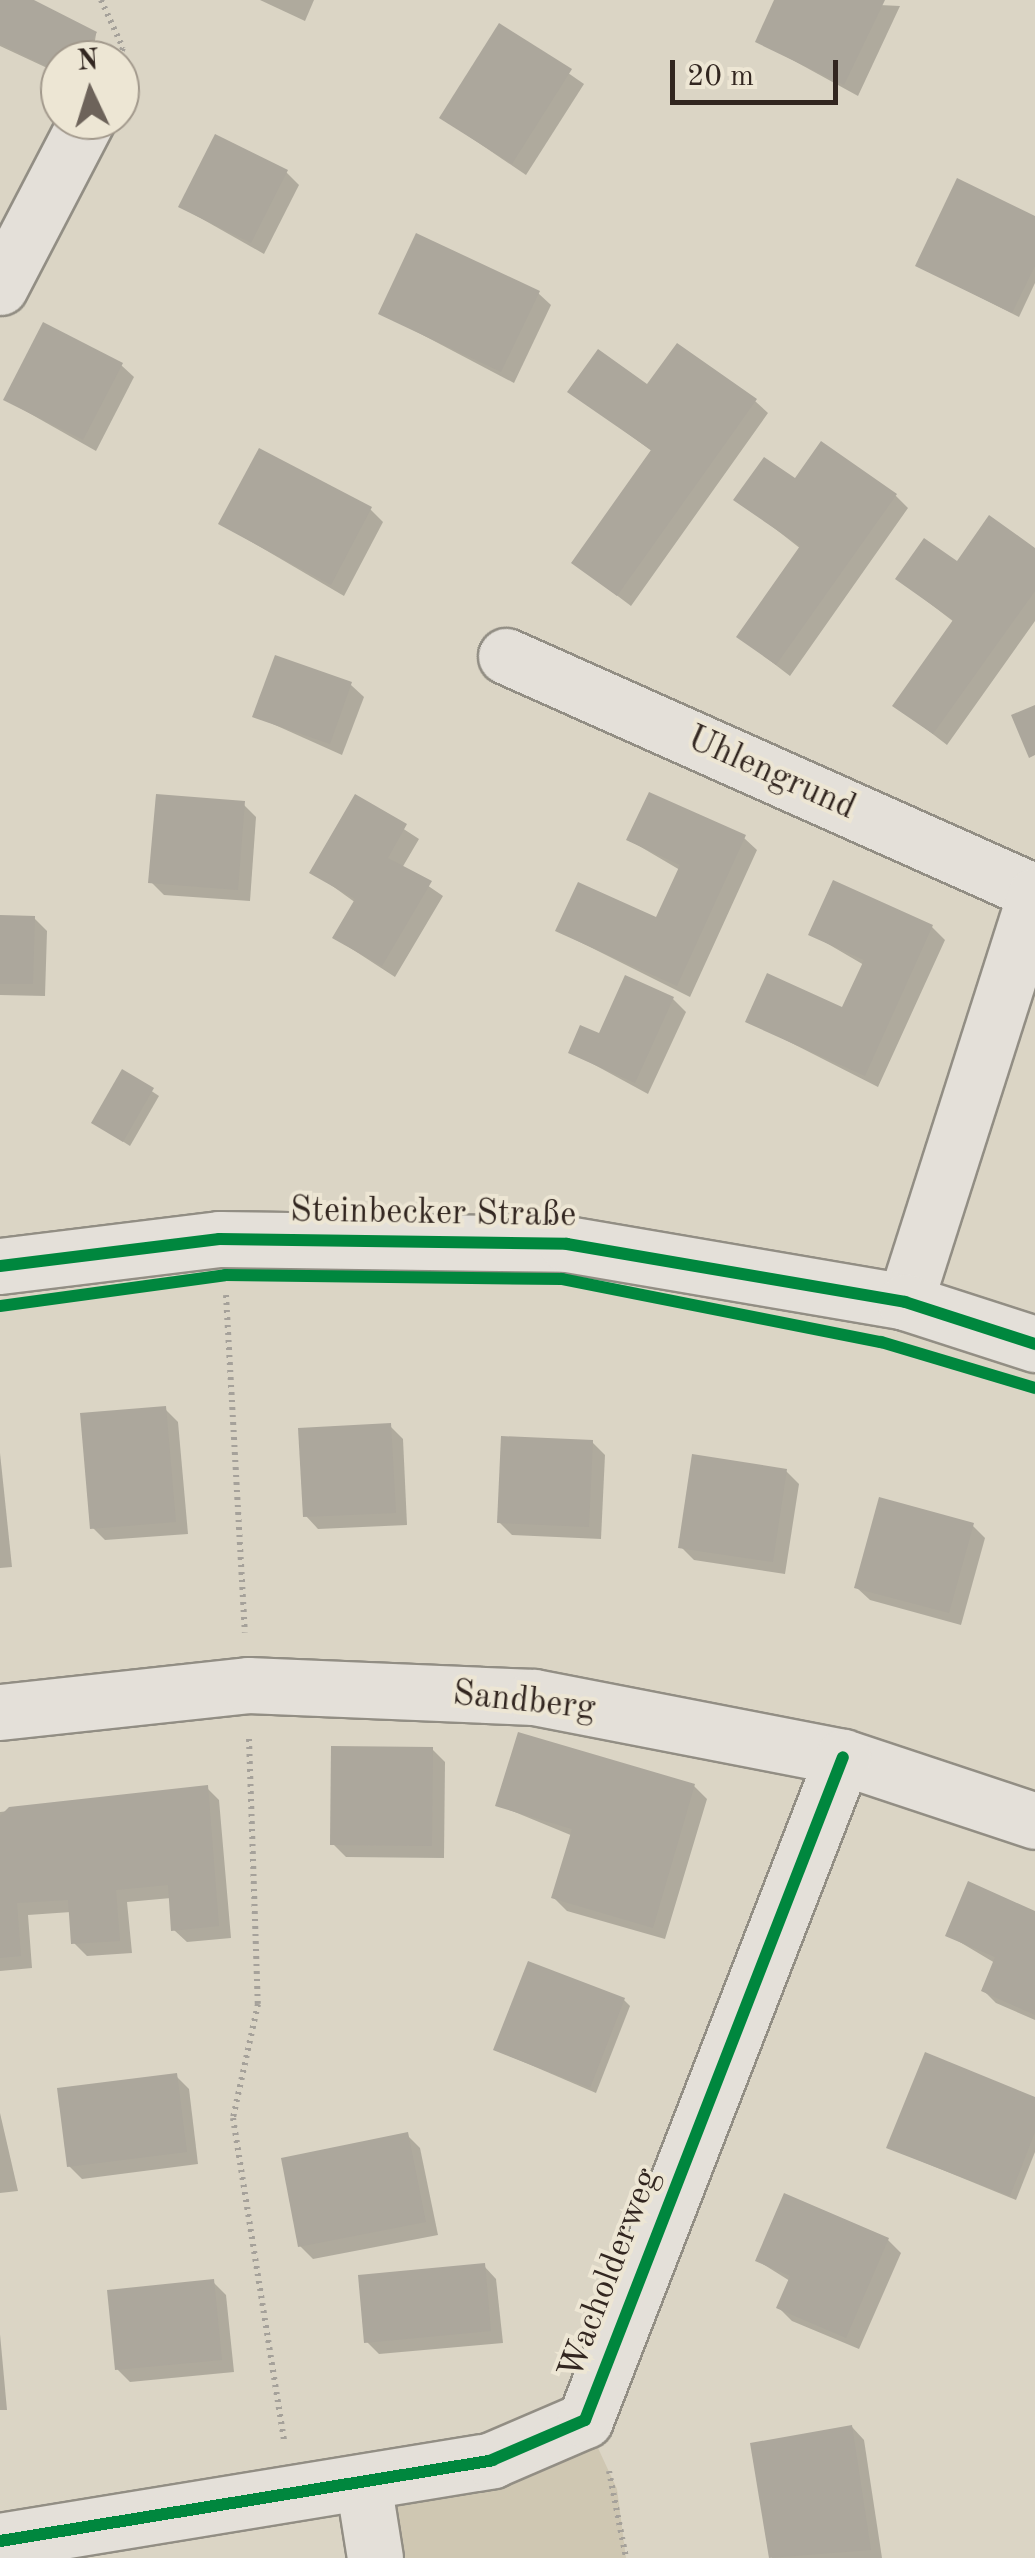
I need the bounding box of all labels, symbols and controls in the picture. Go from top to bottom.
north arrow [40,40,140,140]
scale bar [675,40,842,102]
text: N [76,47,100,77]
text: 20 m [687,62,754,92]
street label: Uhlengrund [680,718,862,830]
street label: Steinbecker Straße [290,1191,576,1237]
street label: Sandberg [450,1674,598,1730]
street label: Wacholderweg [551,2163,669,2385]

